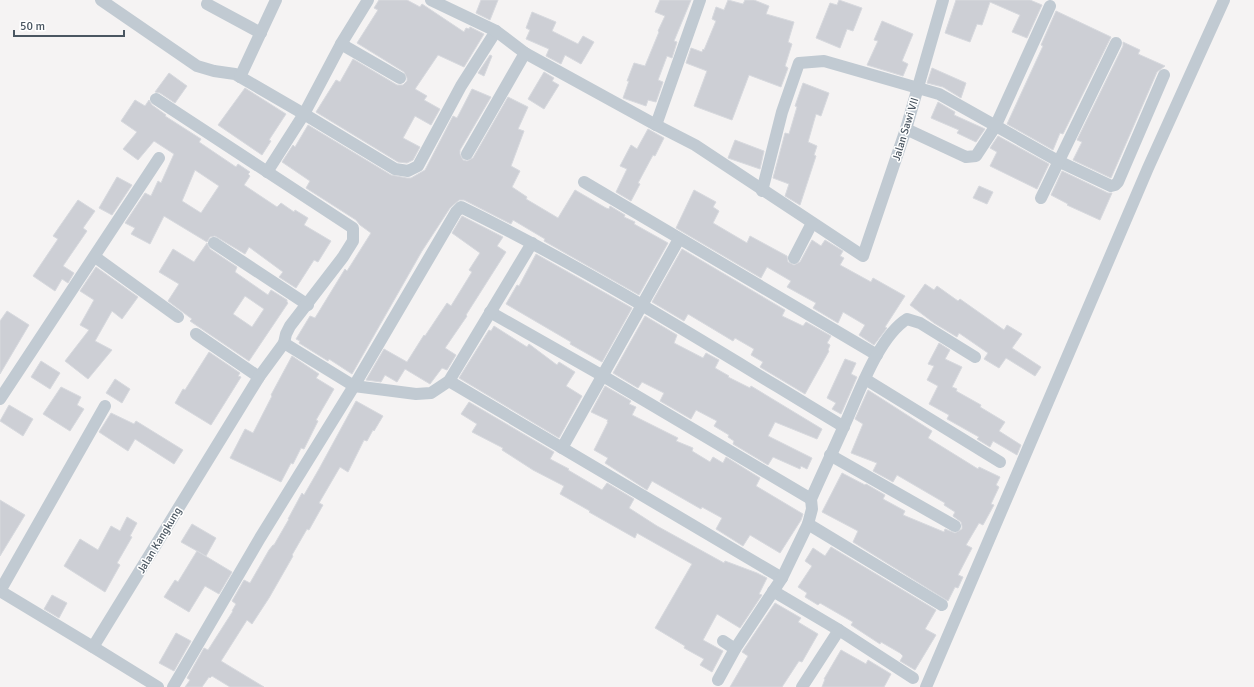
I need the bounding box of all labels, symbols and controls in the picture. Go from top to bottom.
scale bar [14,12,124,38]
text: 50 m [20,19,45,34]
street label: Jalan Sawi VII [890,96,921,162]
street label: Jalan Kangkung [135,505,184,576]

